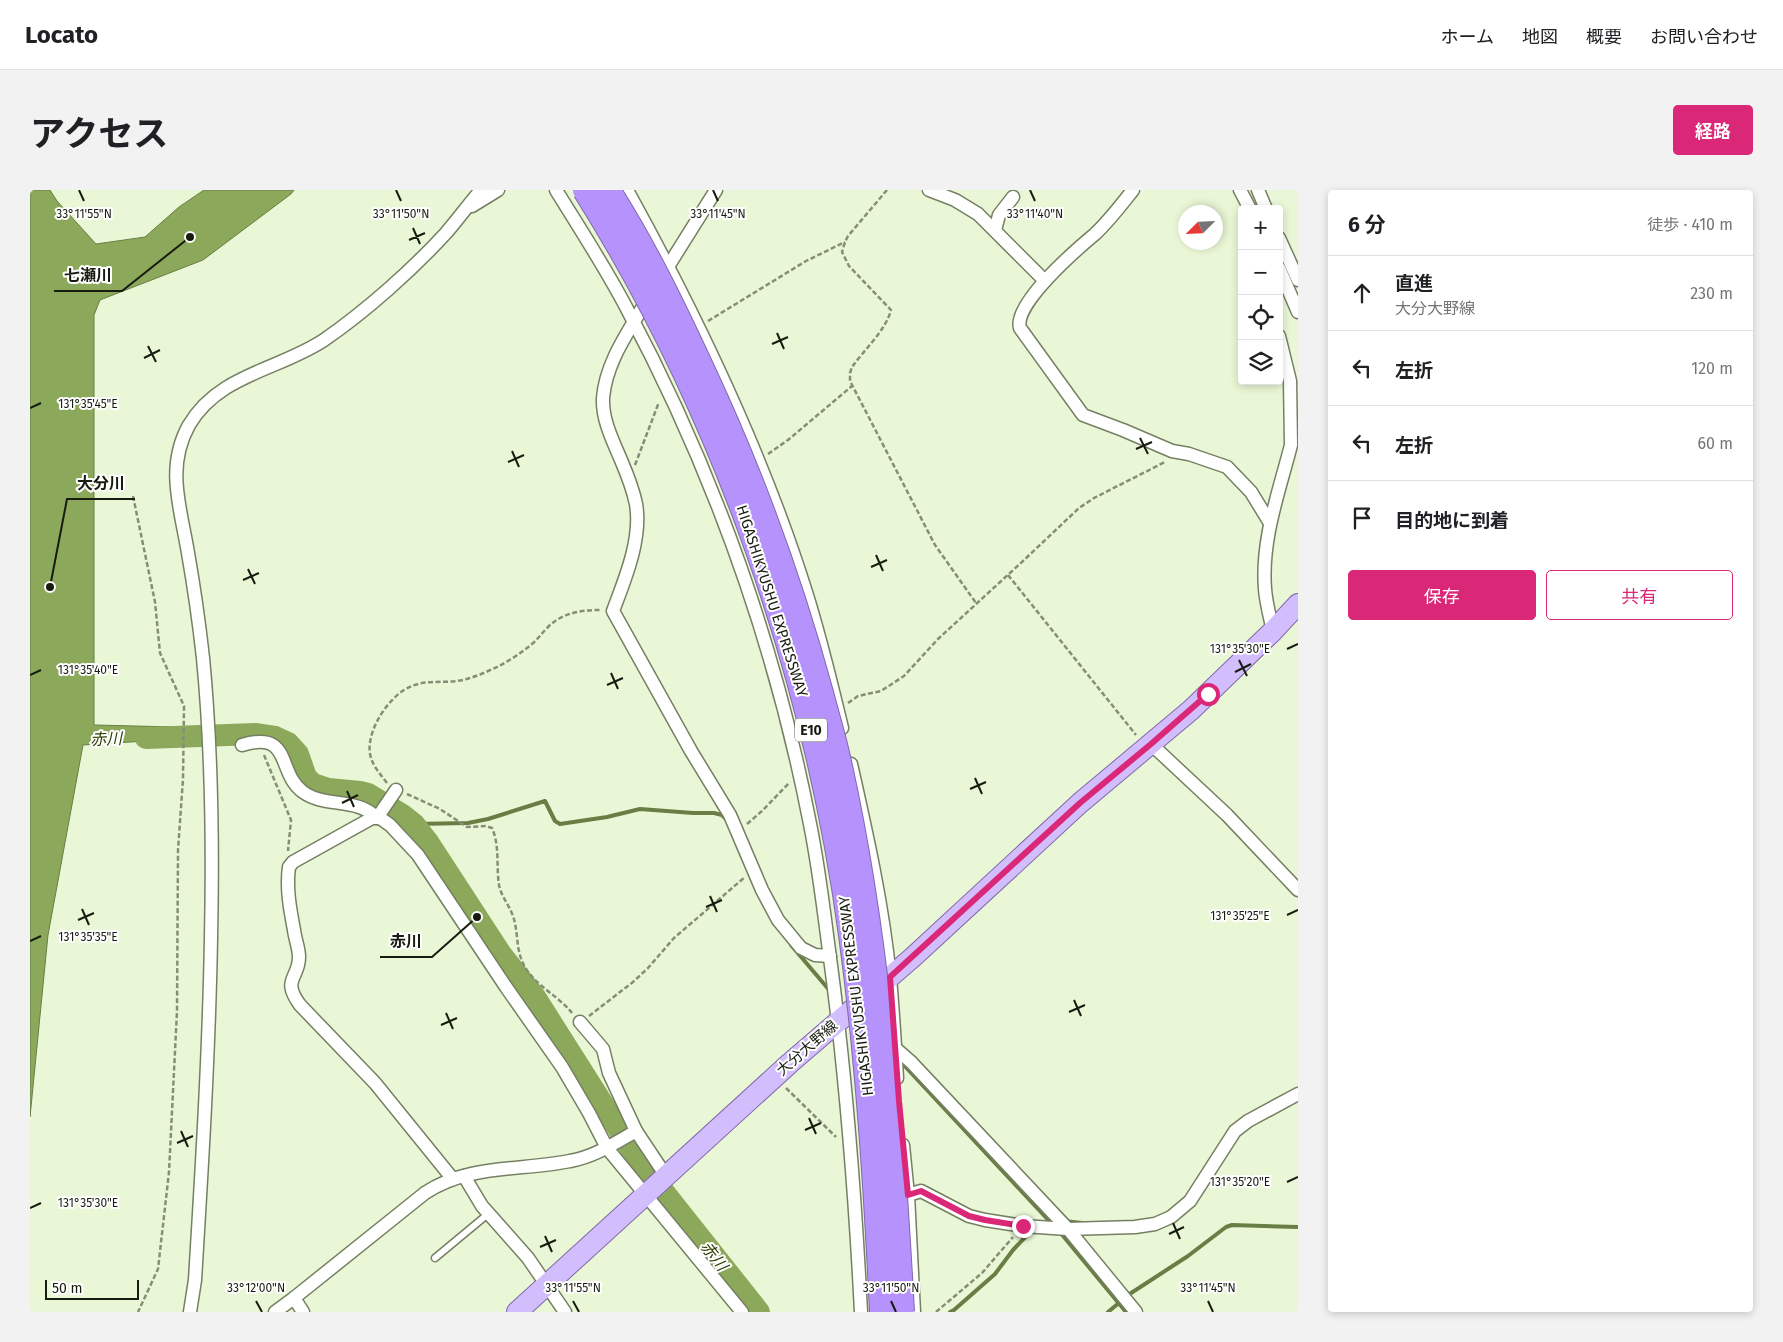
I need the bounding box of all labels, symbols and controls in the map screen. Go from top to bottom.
text: Locato [25,21,98,49]
text: ホーム [1441,26,1494,48]
text: 地図 [1522,26,1558,48]
text: 概要 [1586,26,1622,48]
text: お問い合わせ [1650,26,1758,48]
button: 経路 [1673,105,1753,155]
text: アクセス [30,113,168,155]
north arrow [1178,205,1223,250]
map controls [1238,205,1283,385]
button: + [1238,205,1283,250]
text: 33°11'55"N [56,207,112,221]
text: 33°11'50"N [373,207,429,221]
text: 33°11'45"N [690,207,746,221]
text: 33°11'40"N [1007,207,1063,221]
text: 6 分 [1348,212,1386,238]
text: 徒歩 · 410 m [1647,215,1733,234]
button: − [1238,250,1283,295]
callout: 七瀬川 [54,260,122,291]
text: 七瀬川 [64,266,112,285]
text: 直進 [1395,272,1433,295]
icon: ahead [1348,279,1376,307]
text: 230 m [1690,284,1733,303]
button: locate [1238,295,1283,340]
text: 大分大野線 [1395,299,1475,318]
button: layers [1238,340,1283,385]
icon: left [1348,354,1376,382]
text: 左折 [1395,359,1433,382]
text: 120 m [1691,359,1733,378]
text: 131°35'45"E [58,397,118,411]
icon: left [1348,429,1376,457]
text: 左折 [1395,434,1433,457]
text: 60 m [1698,434,1733,453]
callout: 大分川 [67,468,135,499]
text: 大分川 [77,474,125,493]
street label: HIGASHIKYUSHU EXPRESSWAY [732,503,812,700]
icon: arrive [1348,504,1376,532]
text: 目的地に到着 [1395,509,1509,532]
button: 保存 [1348,570,1536,620]
button: 共有 [1546,570,1733,620]
text: 131°35'30"E [1210,642,1270,656]
text: 131°35'40"E [58,663,118,677]
route start [1197,683,1220,706]
road number: E10 [795,718,827,742]
water label: 赤川 [90,729,124,749]
street label: HIGASHIKYUSHU EXPRESSWAY [835,894,877,1097]
text: 131°35'25"E [1210,909,1270,923]
callout: 赤川 [380,926,432,957]
text: 131°35'35"E [58,930,118,944]
text: 赤川 [390,932,422,951]
street label: 大分大野線 [773,1017,841,1079]
text: 131°35'20"E [1210,1175,1270,1189]
text: 131°35'30"E [58,1196,118,1210]
route end [1012,1215,1035,1238]
water label: 赤川 [697,1238,733,1276]
scale bar [45,1277,139,1300]
text: 50 m [52,1280,83,1297]
text: 33°12'00"N [227,1281,285,1295]
text: 33°11'55"N [545,1281,601,1295]
text: 33°11'50"N [863,1281,919,1295]
text: 33°11'45"N [1180,1281,1236,1295]

